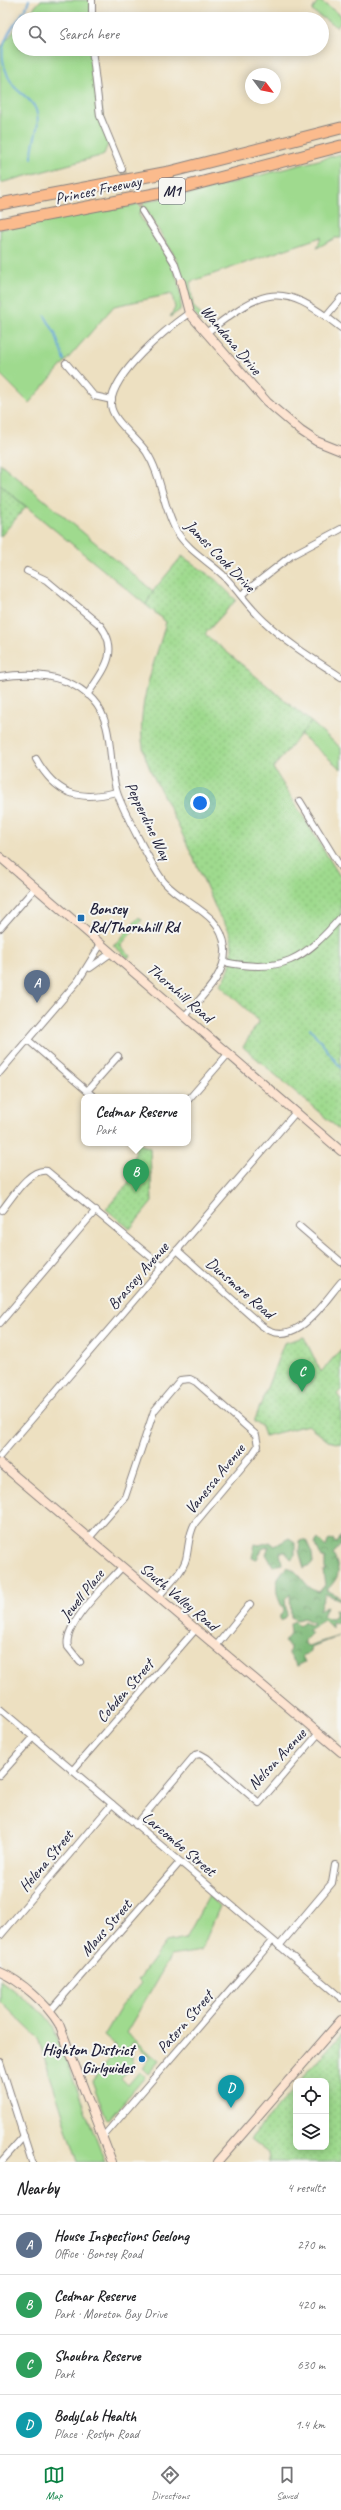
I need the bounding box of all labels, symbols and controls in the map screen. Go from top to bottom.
search box [12,12,329,56]
icon: search [26,23,48,45]
text: Search here [58,25,119,44]
north arrow [245,68,281,104]
street label: Princes Freeway [53,171,144,209]
road number: M1 [159,178,185,204]
street label: Wandana Drive [196,301,267,380]
street label: James Cook Drive [180,515,261,597]
street label: Pepperdine Way [121,779,176,865]
your location [190,793,210,813]
place label: Bonsey Rd/Thornhill Rd [89,899,181,937]
marker: Bonsey Rd/Thornhill Rd [76,913,86,923]
street label: Thornhill Road [143,959,219,1029]
pin: A [24,970,50,1003]
popup [81,1094,191,1146]
text: Cedmar Reserve [95,1103,177,1122]
text: Park [95,1122,116,1138]
pin: B [123,1159,149,1192]
street label: Brassey Avenue [103,1237,174,1314]
street label: Dunsmore Road [202,1253,280,1325]
pin: C [289,1359,315,1392]
street label: Vanessa Avenue [181,1438,251,1518]
street label: South Valley Road [136,1558,224,1637]
street label: Jewell Place [55,1564,110,1626]
street label: Cobden Street [92,1653,160,1727]
street label: Nelson Avenue [244,1723,312,1794]
street label: Larcombe Street [138,1807,221,1882]
street label: Helena Street [14,1825,79,1896]
street label: Maus Street [76,1894,137,1960]
street label: Patern Street [153,1985,219,2057]
place label: Highton District Girlguides [43,2040,137,2078]
marker: Highton District Girlguides [137,2054,147,2064]
pin: D [218,2075,244,2108]
map controls [293,2078,329,2150]
button: locate [293,2078,329,2114]
button: layers [293,2114,329,2150]
text: Nearby [16,2178,59,2199]
text: 4 results [287,2180,325,2196]
text: House Inspections Geelong [54,2227,189,2246]
text: A [26,2237,32,2253]
text: 270 m [297,2237,325,2253]
text: Office · Bonsey Road [54,2246,142,2262]
text: Cedmar Reserve [54,2287,135,2306]
text: B [26,2297,32,2313]
text: 420 m [297,2297,325,2313]
text: Park · Moreton Bay Drive [54,2306,167,2322]
text: Shoubra Reserve [54,2347,140,2366]
text: C [26,2357,32,2373]
text: 630 m [297,2357,325,2373]
text: Park [54,2366,75,2382]
text: BodyLab Health [54,2407,136,2426]
text: D [25,2417,33,2433]
text: 1.4 km [295,2417,325,2433]
text: Place · Roslyn Road [54,2426,139,2442]
tab: Map [43,2464,65,2502]
tab: Directions [151,2464,190,2502]
tab: Saved [276,2464,298,2502]

